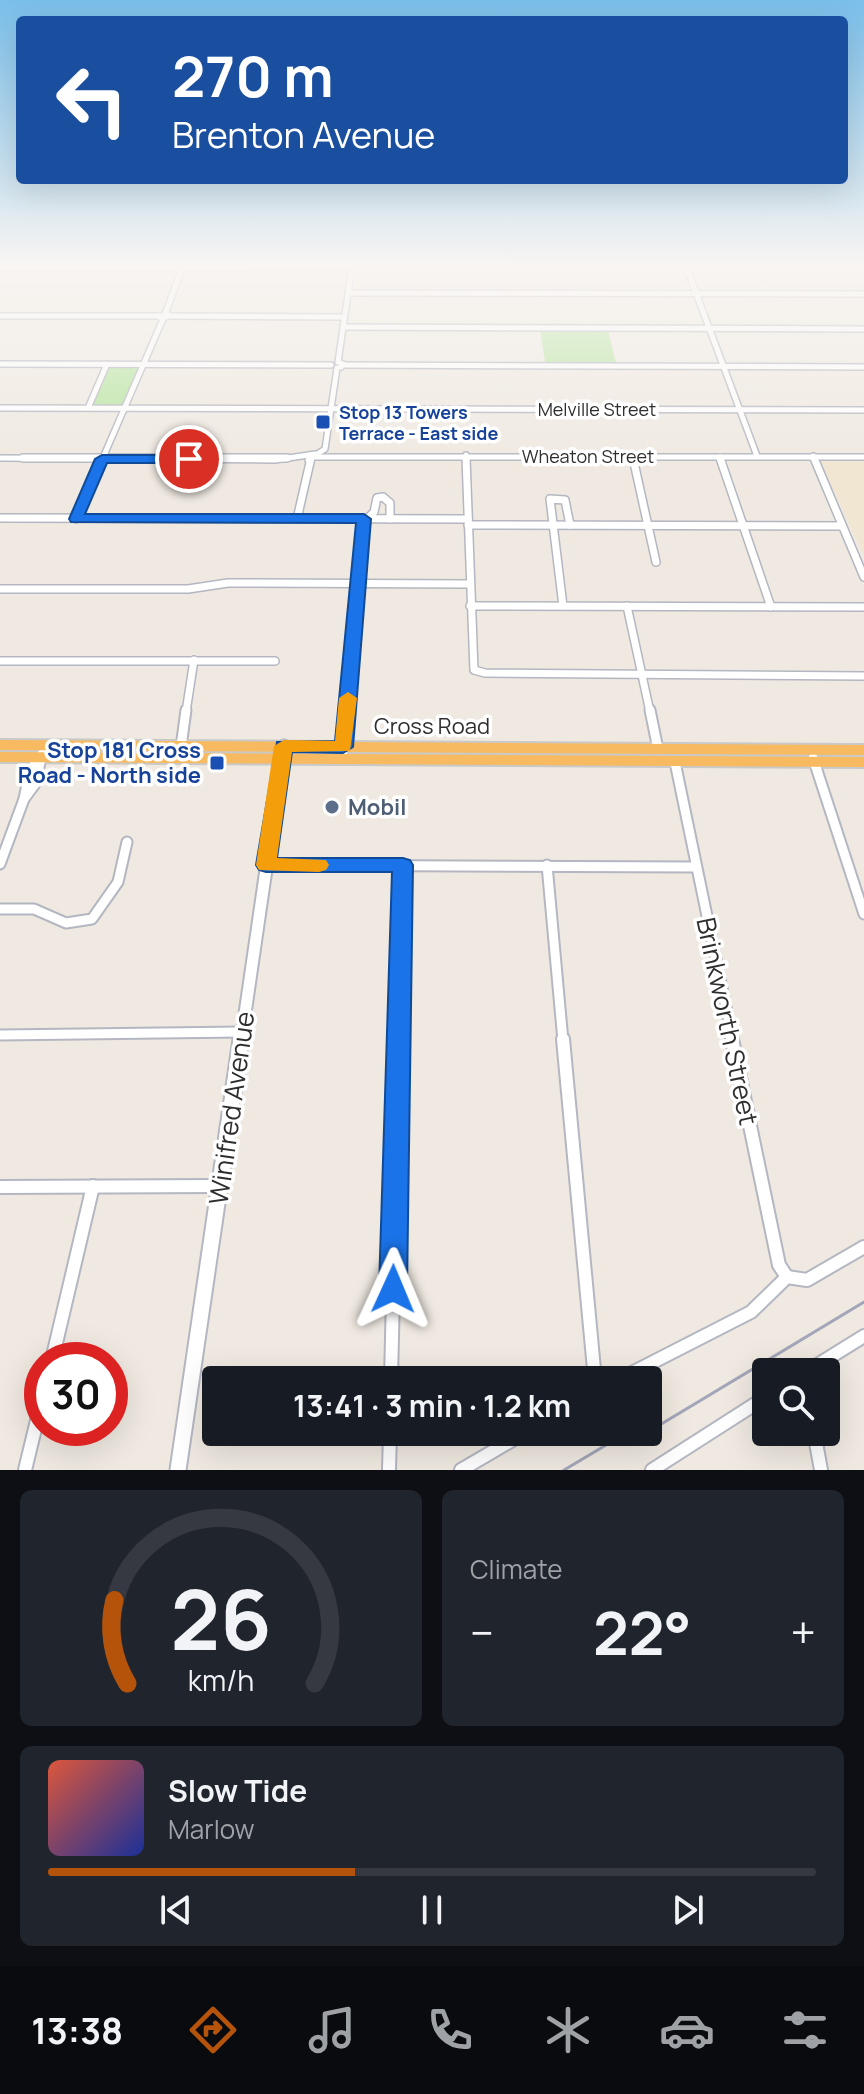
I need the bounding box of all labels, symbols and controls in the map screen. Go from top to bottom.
text: 270 m [172,37,334,114]
icon: left [40,48,144,152]
text: Brenton Avenue [172,110,435,159]
street label: Melville Street [538,397,656,421]
place label: Stop 13 Towers Terrace - East side [339,400,498,445]
marker: Stop 13 Towers Terrace - East side [314,413,332,431]
pin [155,425,223,493]
icon: arrive [167,437,211,481]
street label: Wheaton Street [522,444,654,468]
street label: Cross Road [374,711,490,741]
place label: Stop 181 Cross Road - North side [18,735,201,790]
marker: Stop 181 Cross Road - North side [208,754,226,772]
place label: Mobil [348,792,406,822]
marker: Mobil [323,798,341,816]
street label: Brinkworth Street [688,914,768,1128]
street label: Winifred Avenue [200,1009,262,1207]
position arrow [351,1247,435,1331]
speed limit sign: 30 [24,1342,128,1446]
map controls [752,1358,840,1446]
button: search [752,1358,840,1446]
text: 13:41 · 3 min · 1.2 km [293,1385,571,1426]
text: Climate [470,1551,562,1587]
text: 26 [170,1561,272,1675]
text: 22° [593,1591,691,1673]
text: − [470,1602,494,1662]
text: + [791,1602,816,1662]
text: km/h [188,1661,254,1700]
text: Slow Tide [168,1770,307,1811]
text: Marlow [168,1811,255,1847]
icon: previous [154,1888,198,1932]
icon: pause [410,1888,454,1932]
icon: next [666,1888,710,1932]
icon: directions [185,2002,241,2058]
icon: music [304,2002,360,2058]
icon: phone [422,2002,478,2058]
icon: climate [540,2002,596,2058]
icon: car [659,2002,715,2058]
icon: filters [777,2002,833,2058]
text: 13:38 [31,2006,123,2055]

